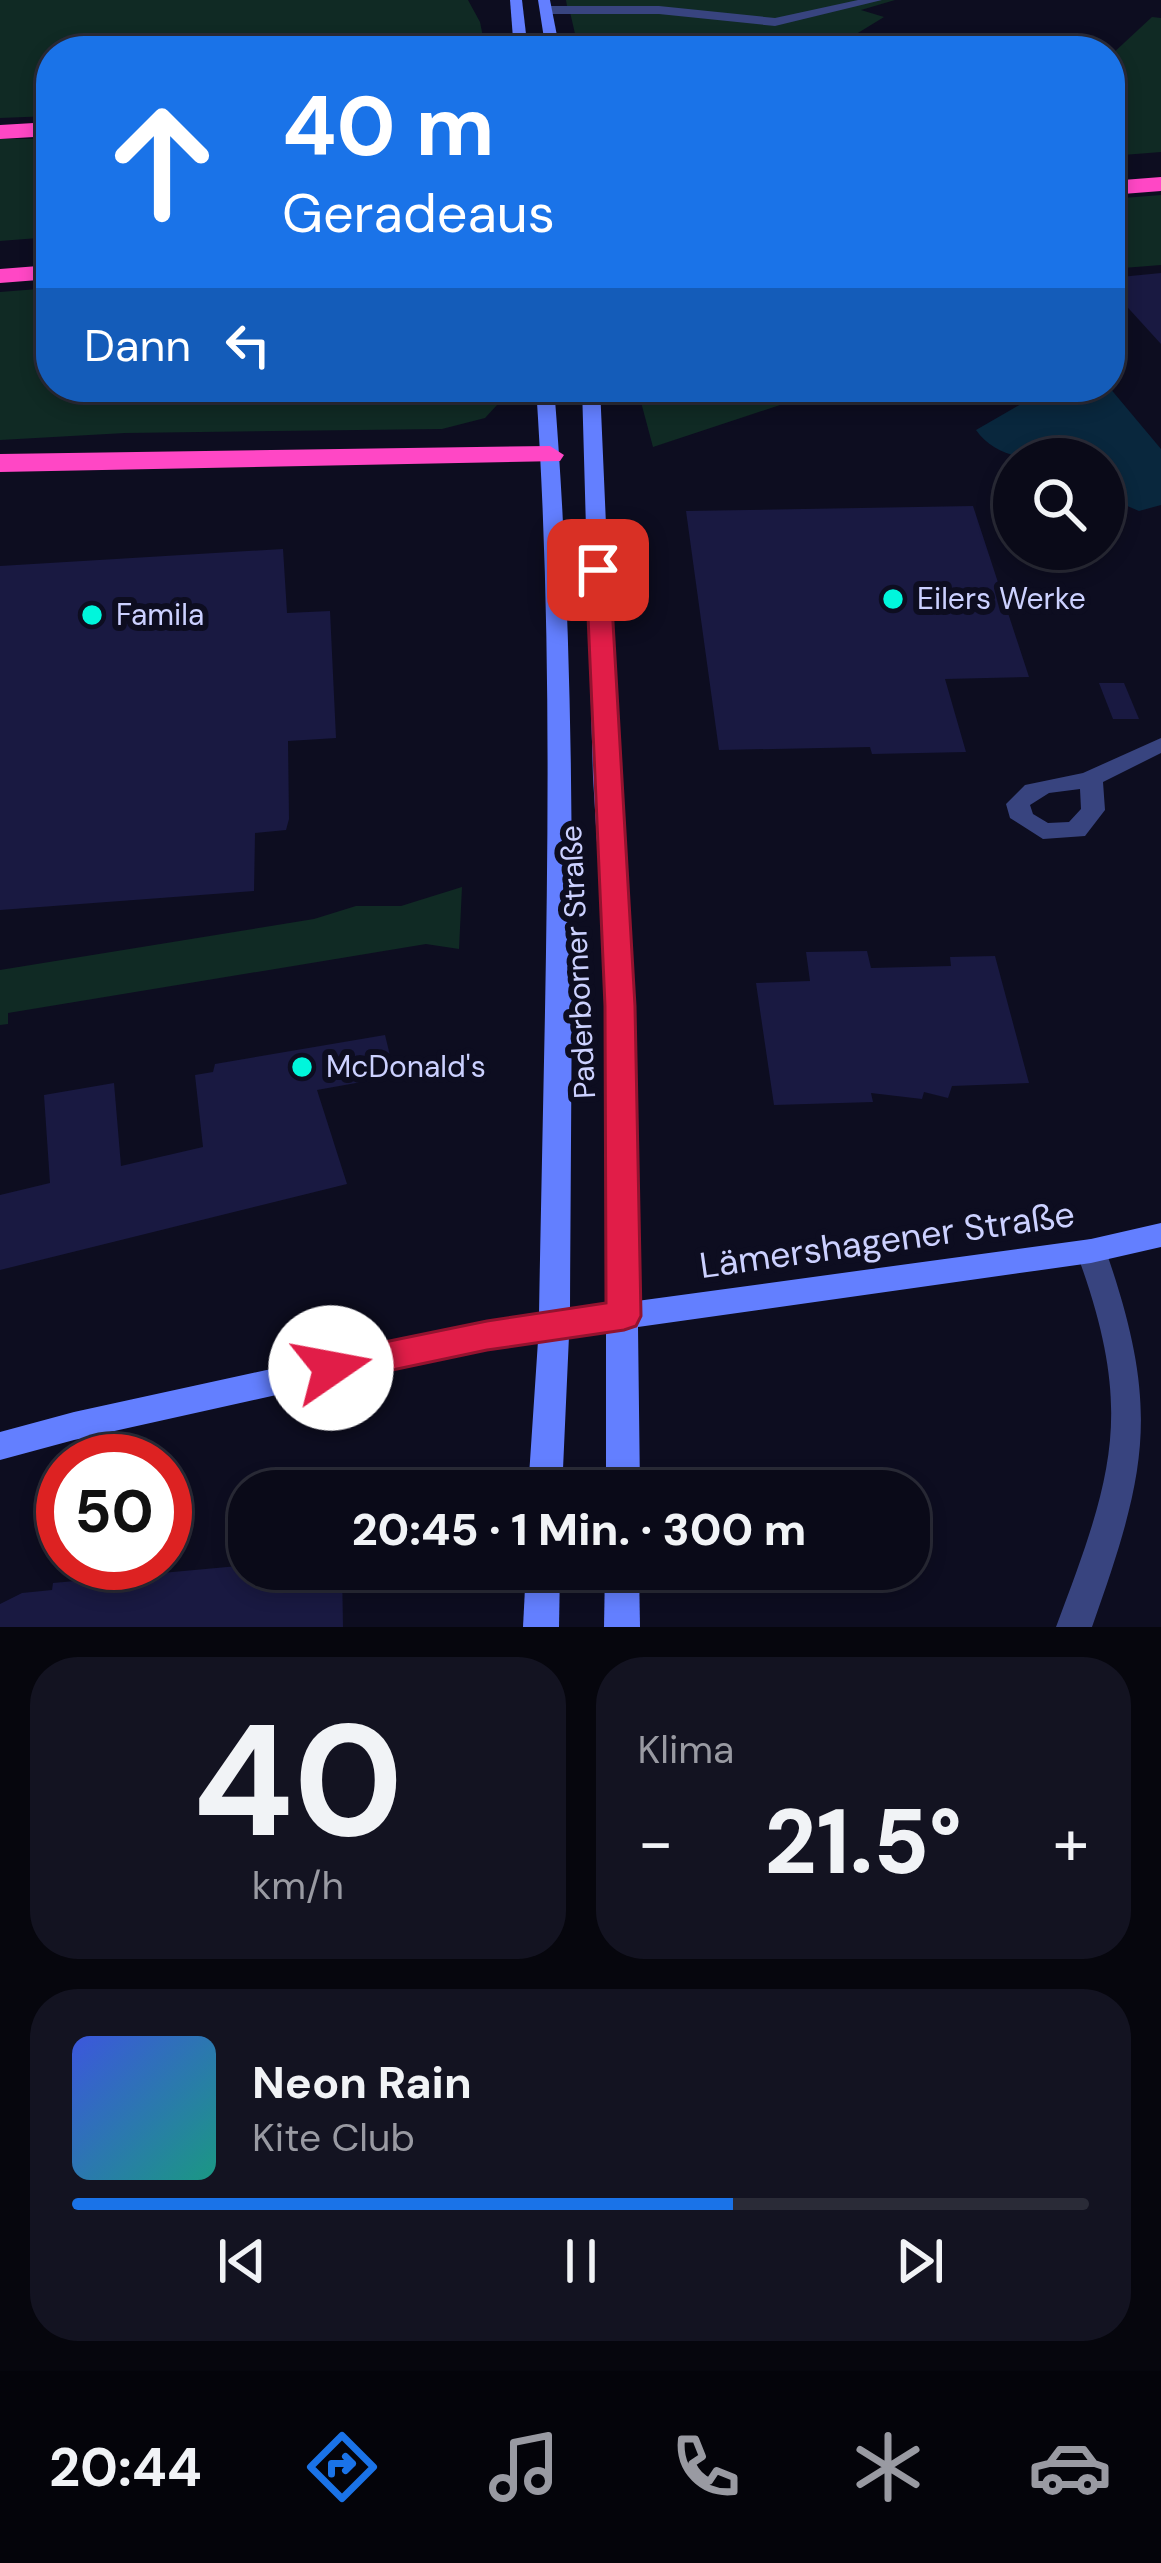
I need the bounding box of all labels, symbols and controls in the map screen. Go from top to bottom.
text: 40 m [282,72,495,181]
icon: ahead [84,84,240,240]
text: Geradeaus [282,178,555,249]
icon: left [215,312,281,378]
text: Dann [84,316,191,375]
map controls [993,438,1125,570]
button: search [993,438,1125,570]
pin [547,519,649,621]
icon: arrive [565,537,631,603]
place label: Eilers Werke [917,579,1086,618]
marker: Eilers Werke [880,586,906,612]
place label: Famila [116,595,204,634]
marker: Famila [79,602,105,628]
street label: Paderborner Straße [551,824,604,1100]
place label: McDonald's [326,1047,486,1086]
marker: McDonald's [289,1054,315,1080]
street label: Lämershagener Straße [697,1190,1078,1289]
position arrow [268,1305,394,1431]
speed limit sign: 50 [36,1434,192,1590]
text: 20:45 · 1 Min. · 300 m [352,1500,806,1559]
text: 40 [192,1680,403,1883]
text: Klima [638,1724,734,1775]
text: 21.5° [765,1784,962,1901]
text: − [638,1800,674,1885]
text: + [1053,1800,1089,1885]
text: km/h [252,1860,344,1911]
text: Neon Rain [252,2053,472,2112]
text: Kite Club [252,2112,415,2163]
icon: previous [209,2228,275,2294]
icon: pause [548,2228,614,2294]
icon: next [887,2228,953,2294]
icon: directions [300,2425,384,2509]
icon: music [482,2425,566,2509]
icon: phone [664,2425,748,2509]
icon: climate [846,2425,930,2509]
icon: car [1028,2425,1112,2509]
text: 20:44 [49,2432,202,2503]

